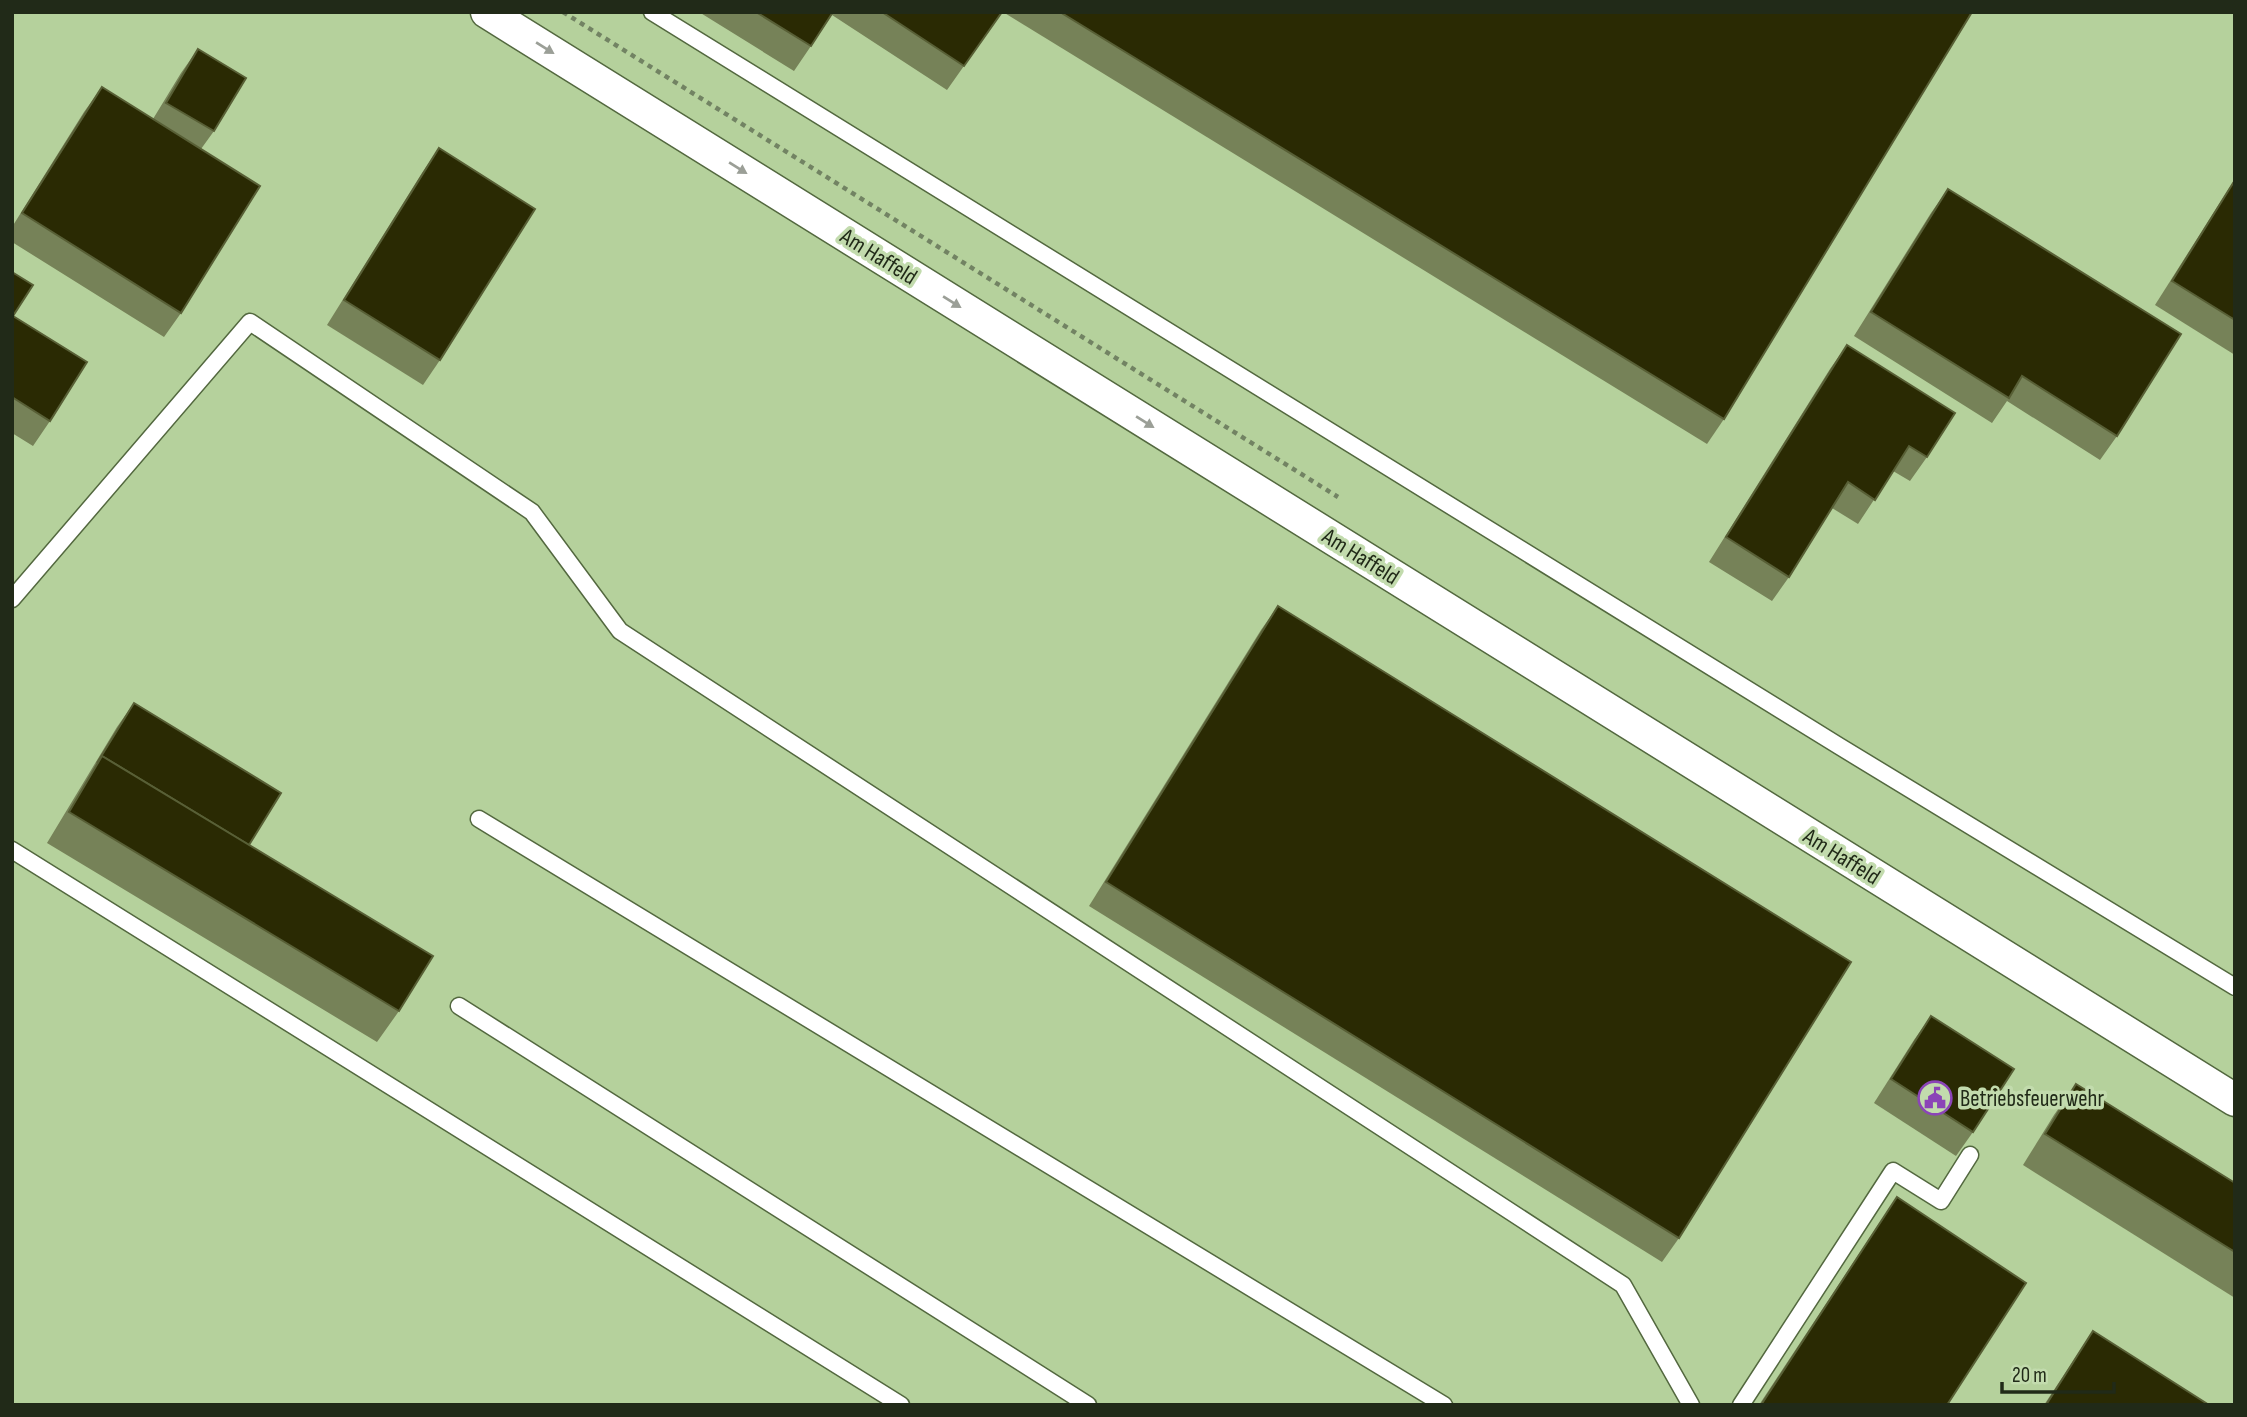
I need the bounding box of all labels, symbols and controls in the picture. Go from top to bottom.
one-way arrow [535,42,554,55]
one-way arrow [728,162,748,175]
street label: Am Haffeld [834,222,922,291]
one-way arrow [942,295,962,308]
one-way arrow [1135,415,1155,428]
street label: Am Haffeld [1316,522,1404,591]
street label: Am Haffeld [1797,822,1885,891]
public building icon: Betriebsfeuerwehr [1916,1079,1954,1117]
place label: Betriebsfeuerwehr [1960,1085,2104,1113]
scale bar [2002,1350,2114,1394]
text: 20 m [2012,1363,2047,1388]

